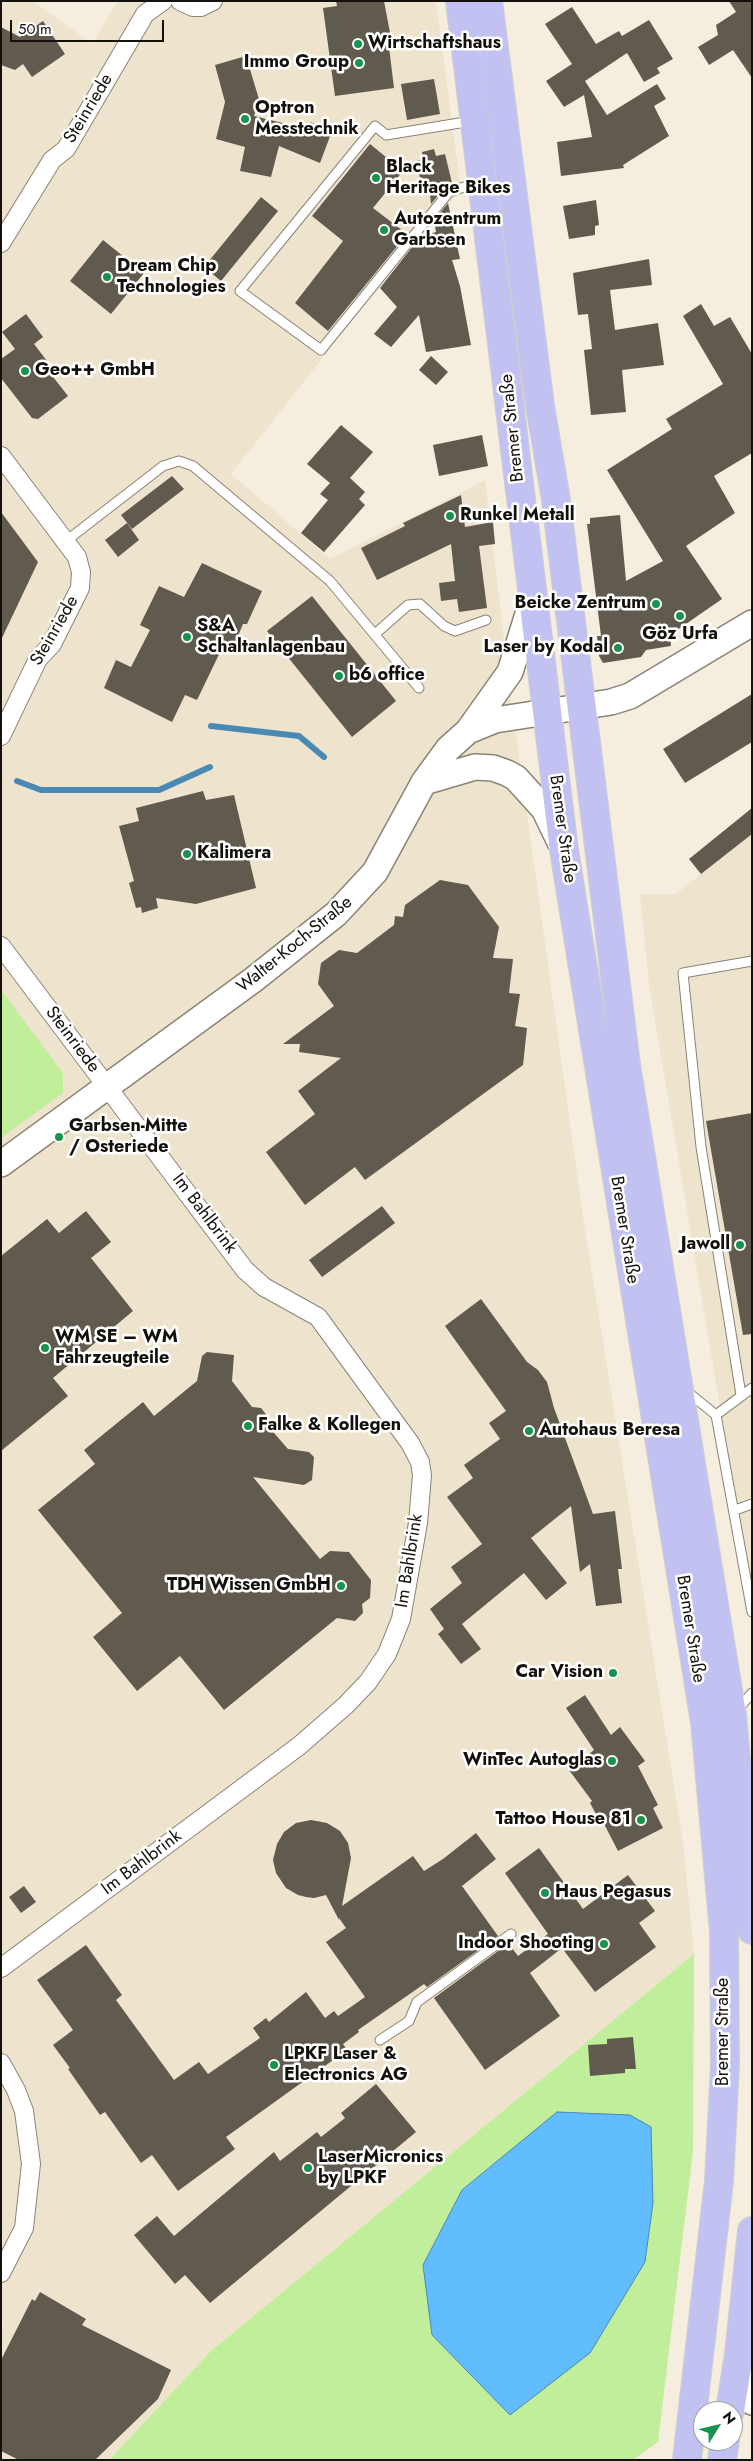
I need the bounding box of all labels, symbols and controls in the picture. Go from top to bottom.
scale bar [12,10,166,42]
text: 50 m [18,18,52,40]
place label: Wirtschaftshaus [368,33,501,55]
marker: Wirtschaftshaus [352,38,364,50]
place label: Immo Group [244,52,349,74]
marker: Immo Group [353,57,365,69]
street label: Steinriede [60,70,118,148]
place label: Optron Messtechnik [255,98,359,140]
marker: Optron Messtechnik [239,113,251,125]
place label: Black Heritage Bikes [386,157,511,200]
marker: Black Heritage Bikes [370,172,382,184]
place label: Autozentrum Garbsen [394,209,501,252]
marker: Autozentrum Garbsen [378,224,390,236]
place label: Dream Chip Technologies [117,256,226,298]
marker: Dream Chip Technologies [101,271,113,283]
place label: Geo++ GmbH [35,360,155,382]
marker: Geo++ GmbH [19,365,31,377]
street label: Bremer Straße [497,373,529,483]
place label: Runkel Metall [460,505,575,527]
marker: Runkel Metall [444,510,456,522]
street label: Steinriede [26,592,84,670]
place label: Beicke Zentrum [515,593,646,615]
marker: Beicke Zentrum [650,598,662,610]
marker: Göz Urfa [674,610,686,622]
place label: S&A Schaltanlagenbau [197,616,345,659]
place label: Göz Urfa [642,624,718,646]
marker: S&A Schaltanlagenbau [181,631,193,643]
place label: Laser by Kodal [484,637,608,659]
marker: Laser by Kodal [612,642,624,654]
place label: b6 office [349,665,425,687]
marker: b6 office [333,670,345,682]
street label: Bremer Straße [544,774,580,884]
place label: Kalimera [197,843,271,865]
marker: Kalimera [181,848,193,860]
street label: Walter-Koch-Straße [233,892,357,998]
street label: Steinriede [40,1003,104,1077]
place label: Garbsen-Mitte / Osteriede [69,1116,187,1158]
marker: Garbsen-Mitte / Osteriede [53,1131,65,1143]
street label: Im Bahlbrink [167,1170,241,1258]
street label: Bremer Straße [605,1175,643,1285]
place label: Jawoll [681,1234,730,1256]
marker: Jawoll [734,1239,746,1251]
place label: WM SE – WM Fahrzeugteile [55,1327,178,1370]
marker: WM SE – WM Fahrzeugteile [39,1342,51,1354]
place label: Falke & Kollegen [258,1415,401,1437]
marker: Falke & Kollegen [242,1420,254,1432]
place label: Autohaus Beresa [539,1420,680,1442]
marker: Autohaus Beresa [523,1425,535,1437]
street label: Im Bahlbrink [392,1513,428,1609]
street label: Bremer Straße [671,1574,709,1684]
place label: TDH Wissen GmbH [167,1575,331,1597]
marker: TDH Wissen GmbH [335,1580,347,1592]
place label: Car Vision [516,1662,603,1684]
marker: Car Vision [607,1667,619,1679]
place label: WinTec Autoglas [463,1750,602,1772]
marker: WinTec Autoglas [606,1755,618,1767]
place label: Tattoo House 81 [495,1809,631,1831]
marker: Tattoo House 81 [635,1814,647,1826]
street label: Im Bahlbrink [98,1826,186,1900]
place label: Haus Pegasus [555,1882,671,1904]
marker: Haus Pegasus [539,1887,551,1899]
place label: Indoor Shooting [458,1933,594,1955]
marker: Indoor Shooting [598,1938,610,1950]
street label: Bremer Straße [713,1978,735,2086]
place label: LPKF Laser & Electronics AG [284,2044,408,2086]
marker: LPKF Laser & Electronics AG [268,2059,280,2071]
place label: LaserMicronics by LPKF [318,2147,443,2190]
marker: LaserMicronics by LPKF [302,2162,314,2174]
north arrow [693,2401,743,2451]
text: N [718,2407,741,2428]

